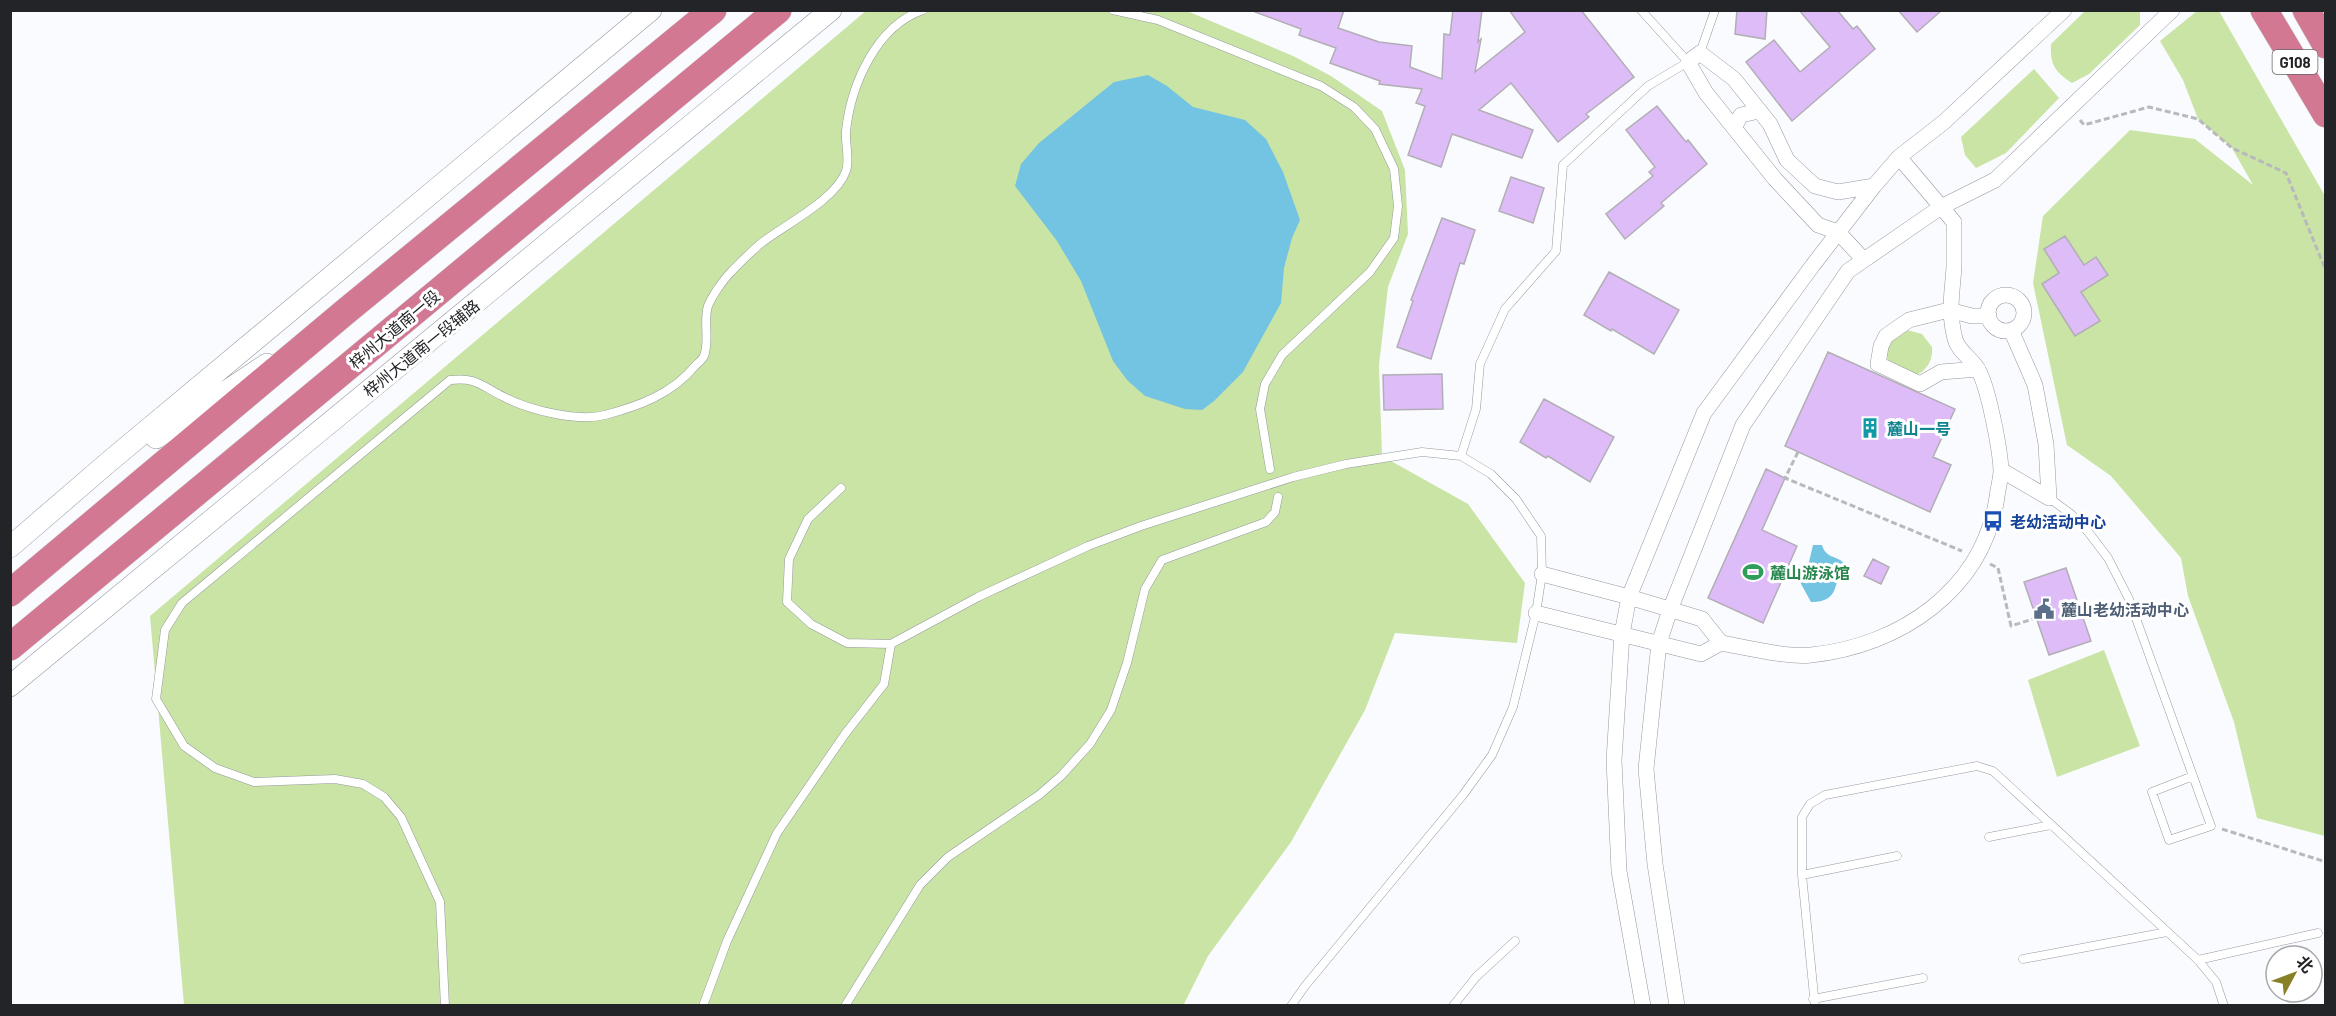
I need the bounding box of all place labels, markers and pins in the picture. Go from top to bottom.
building icon: 麓山一号 [1858,416,1882,440]
place label: 麓山一号 [1887,419,1951,438]
bus stop icon: 老幼活动中心 [1981,509,2005,533]
place label: 老幼活动中心 [2010,512,2106,531]
sports icon: 麓山游泳馆 [1741,560,1765,584]
place label: 麓山游泳馆 [1770,563,1850,582]
public building icon: 麓山老幼活动中心 [2032,597,2056,621]
place label: 麓山老幼活动中心 [2061,600,2189,619]

